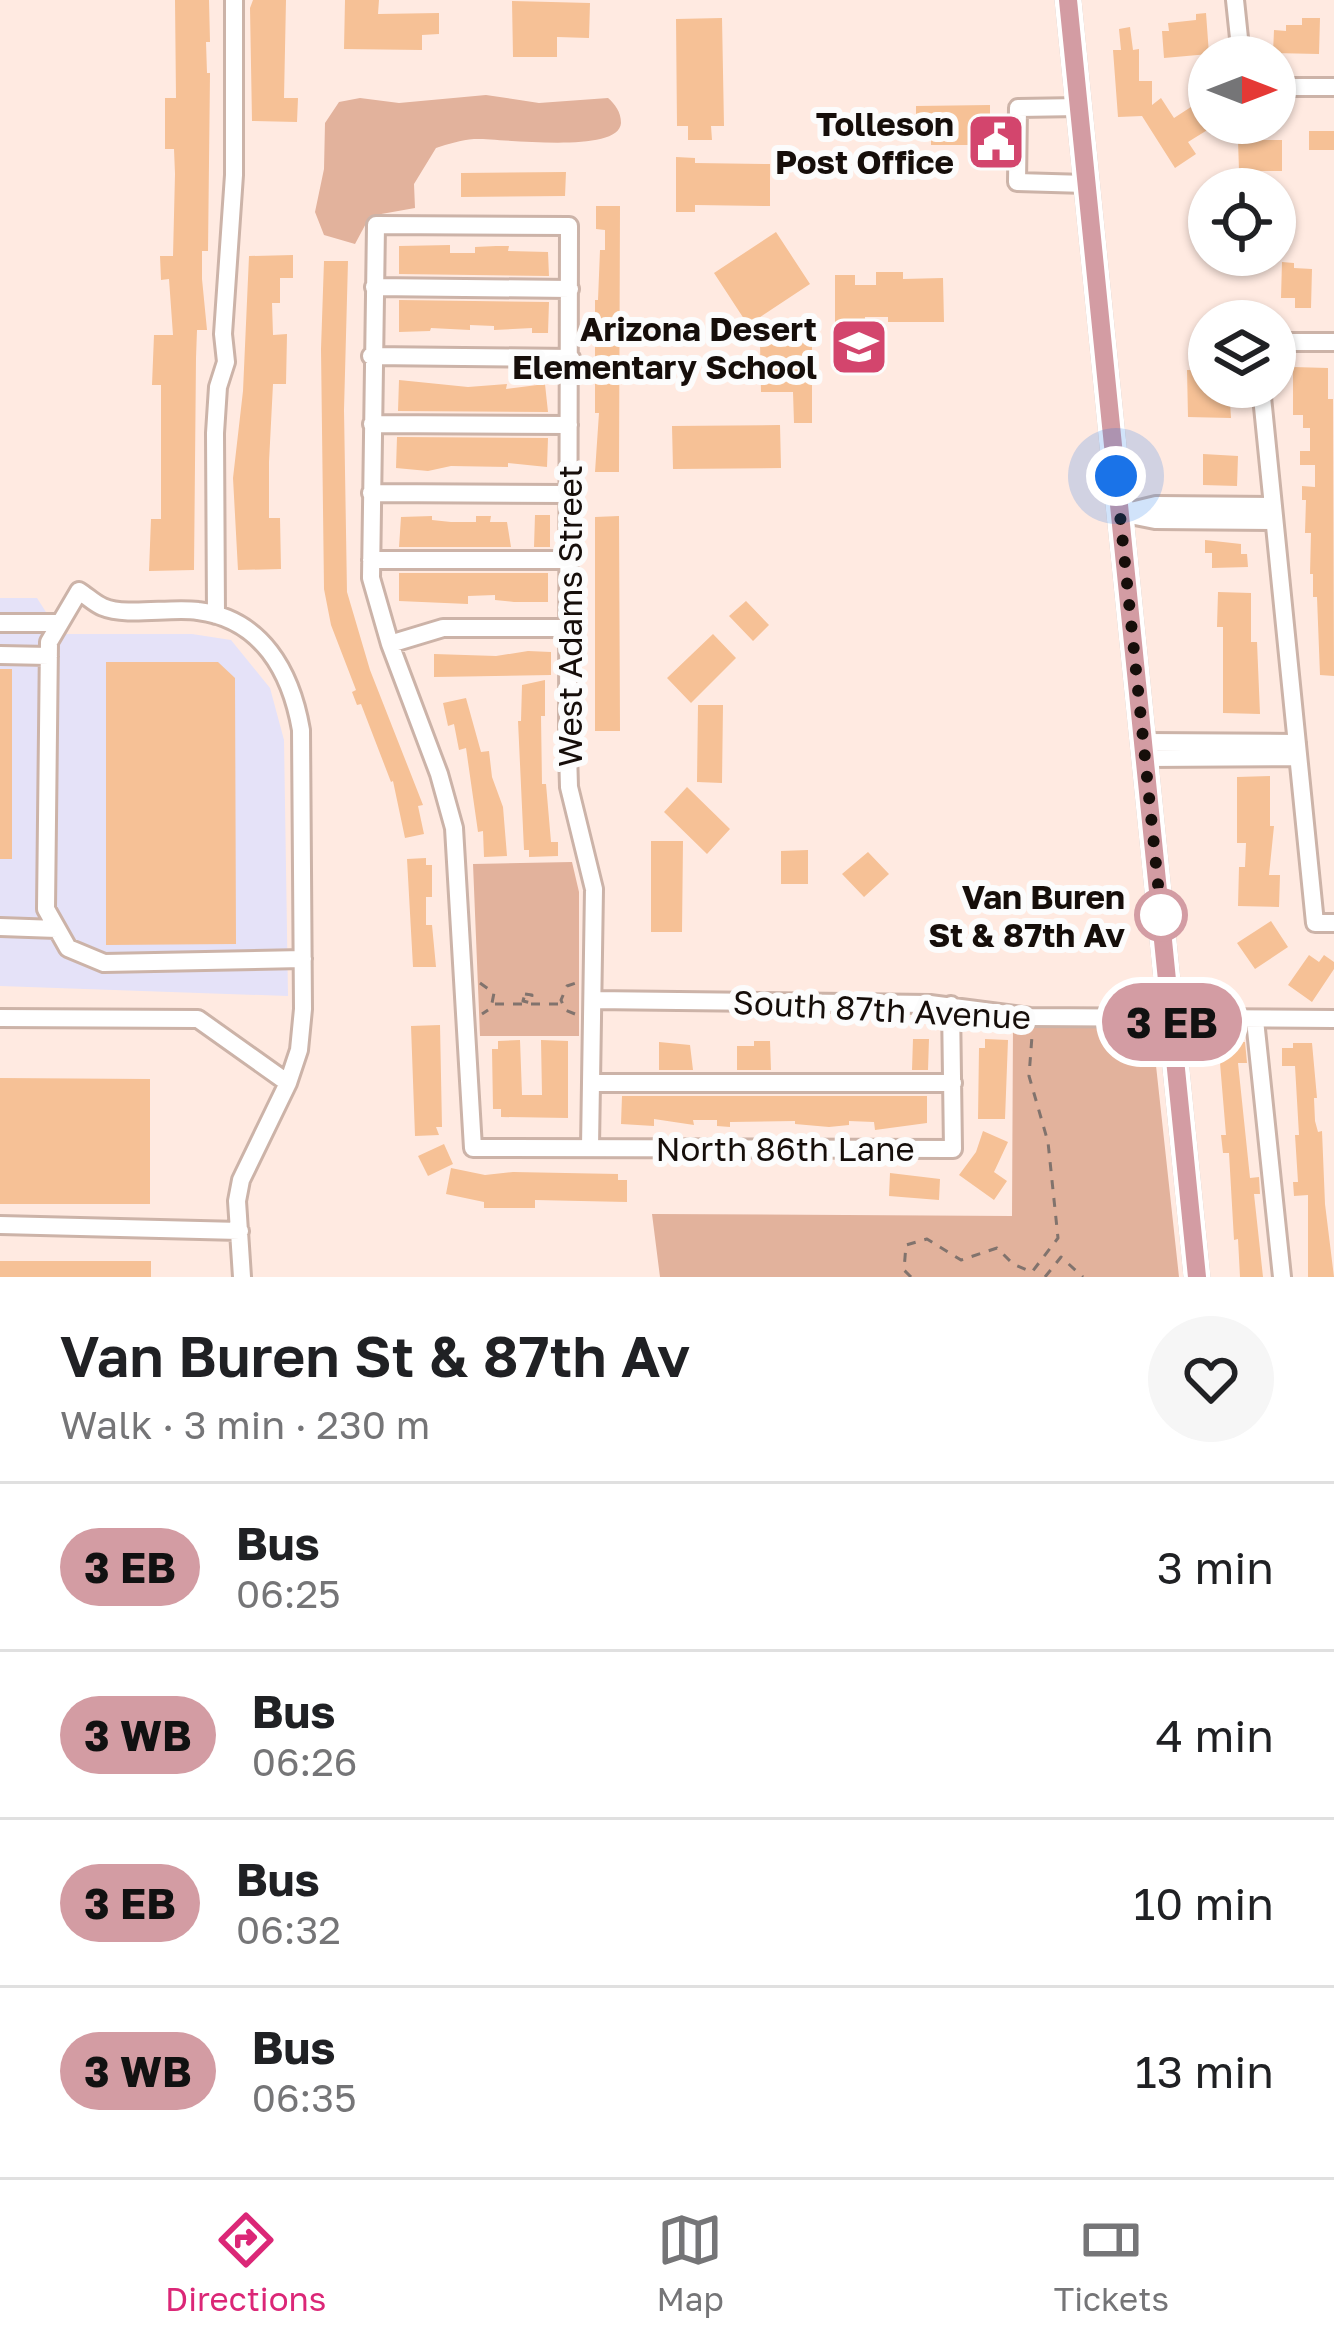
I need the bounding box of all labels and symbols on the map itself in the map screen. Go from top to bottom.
north arrow [1188,36,1296,144]
place label: Tolleson Post Office [775,104,954,181]
public building icon: Tolleson Post Office [965,111,1027,173]
place label: Arizona Desert Elementary School [512,309,817,386]
school or university icon: Arizona Desert Elementary School [828,316,890,378]
your location [1086,446,1146,506]
street label: West Adams Street [550,465,589,767]
place label: Van Buren St & 87th Av [928,877,1125,954]
marker: Van Buren St & 87th Av [1136,890,1186,940]
street label: South 87th Avenue [732,982,1032,1036]
line badge: 3 EB [1088,983,1256,1061]
street label: North 86th Lane [655,1129,915,1168]

